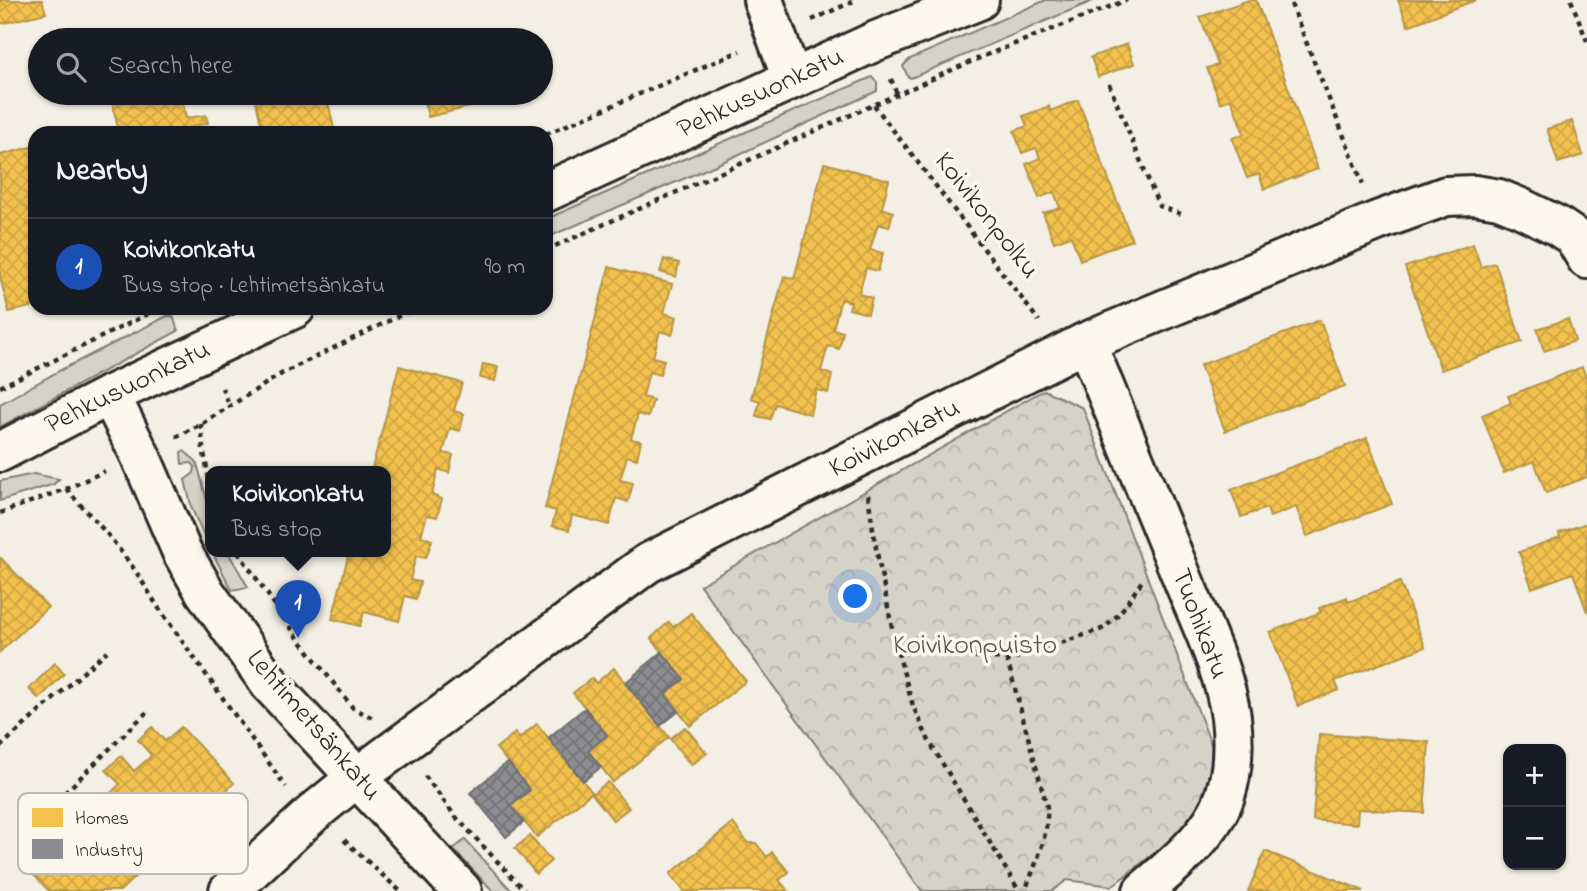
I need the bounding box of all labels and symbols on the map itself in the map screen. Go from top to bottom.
street label: Pehkusuonkatu [671,37,851,151]
street label: Koivikonpolku [923,144,1049,288]
street label: Pehkusuonkatu [38,330,218,446]
street label: Koivikonkatu [822,388,968,490]
street label: Tuohikatu [1159,563,1239,685]
your location [838,579,872,613]
pin: 1 [275,580,321,638]
park label: Koivikonpuisto [893,626,1057,667]
street label: Lehtimetsänkatu [235,641,391,811]
legend [18,793,248,874]
text: Homes [75,806,129,833]
text: Industry [75,838,143,866]

